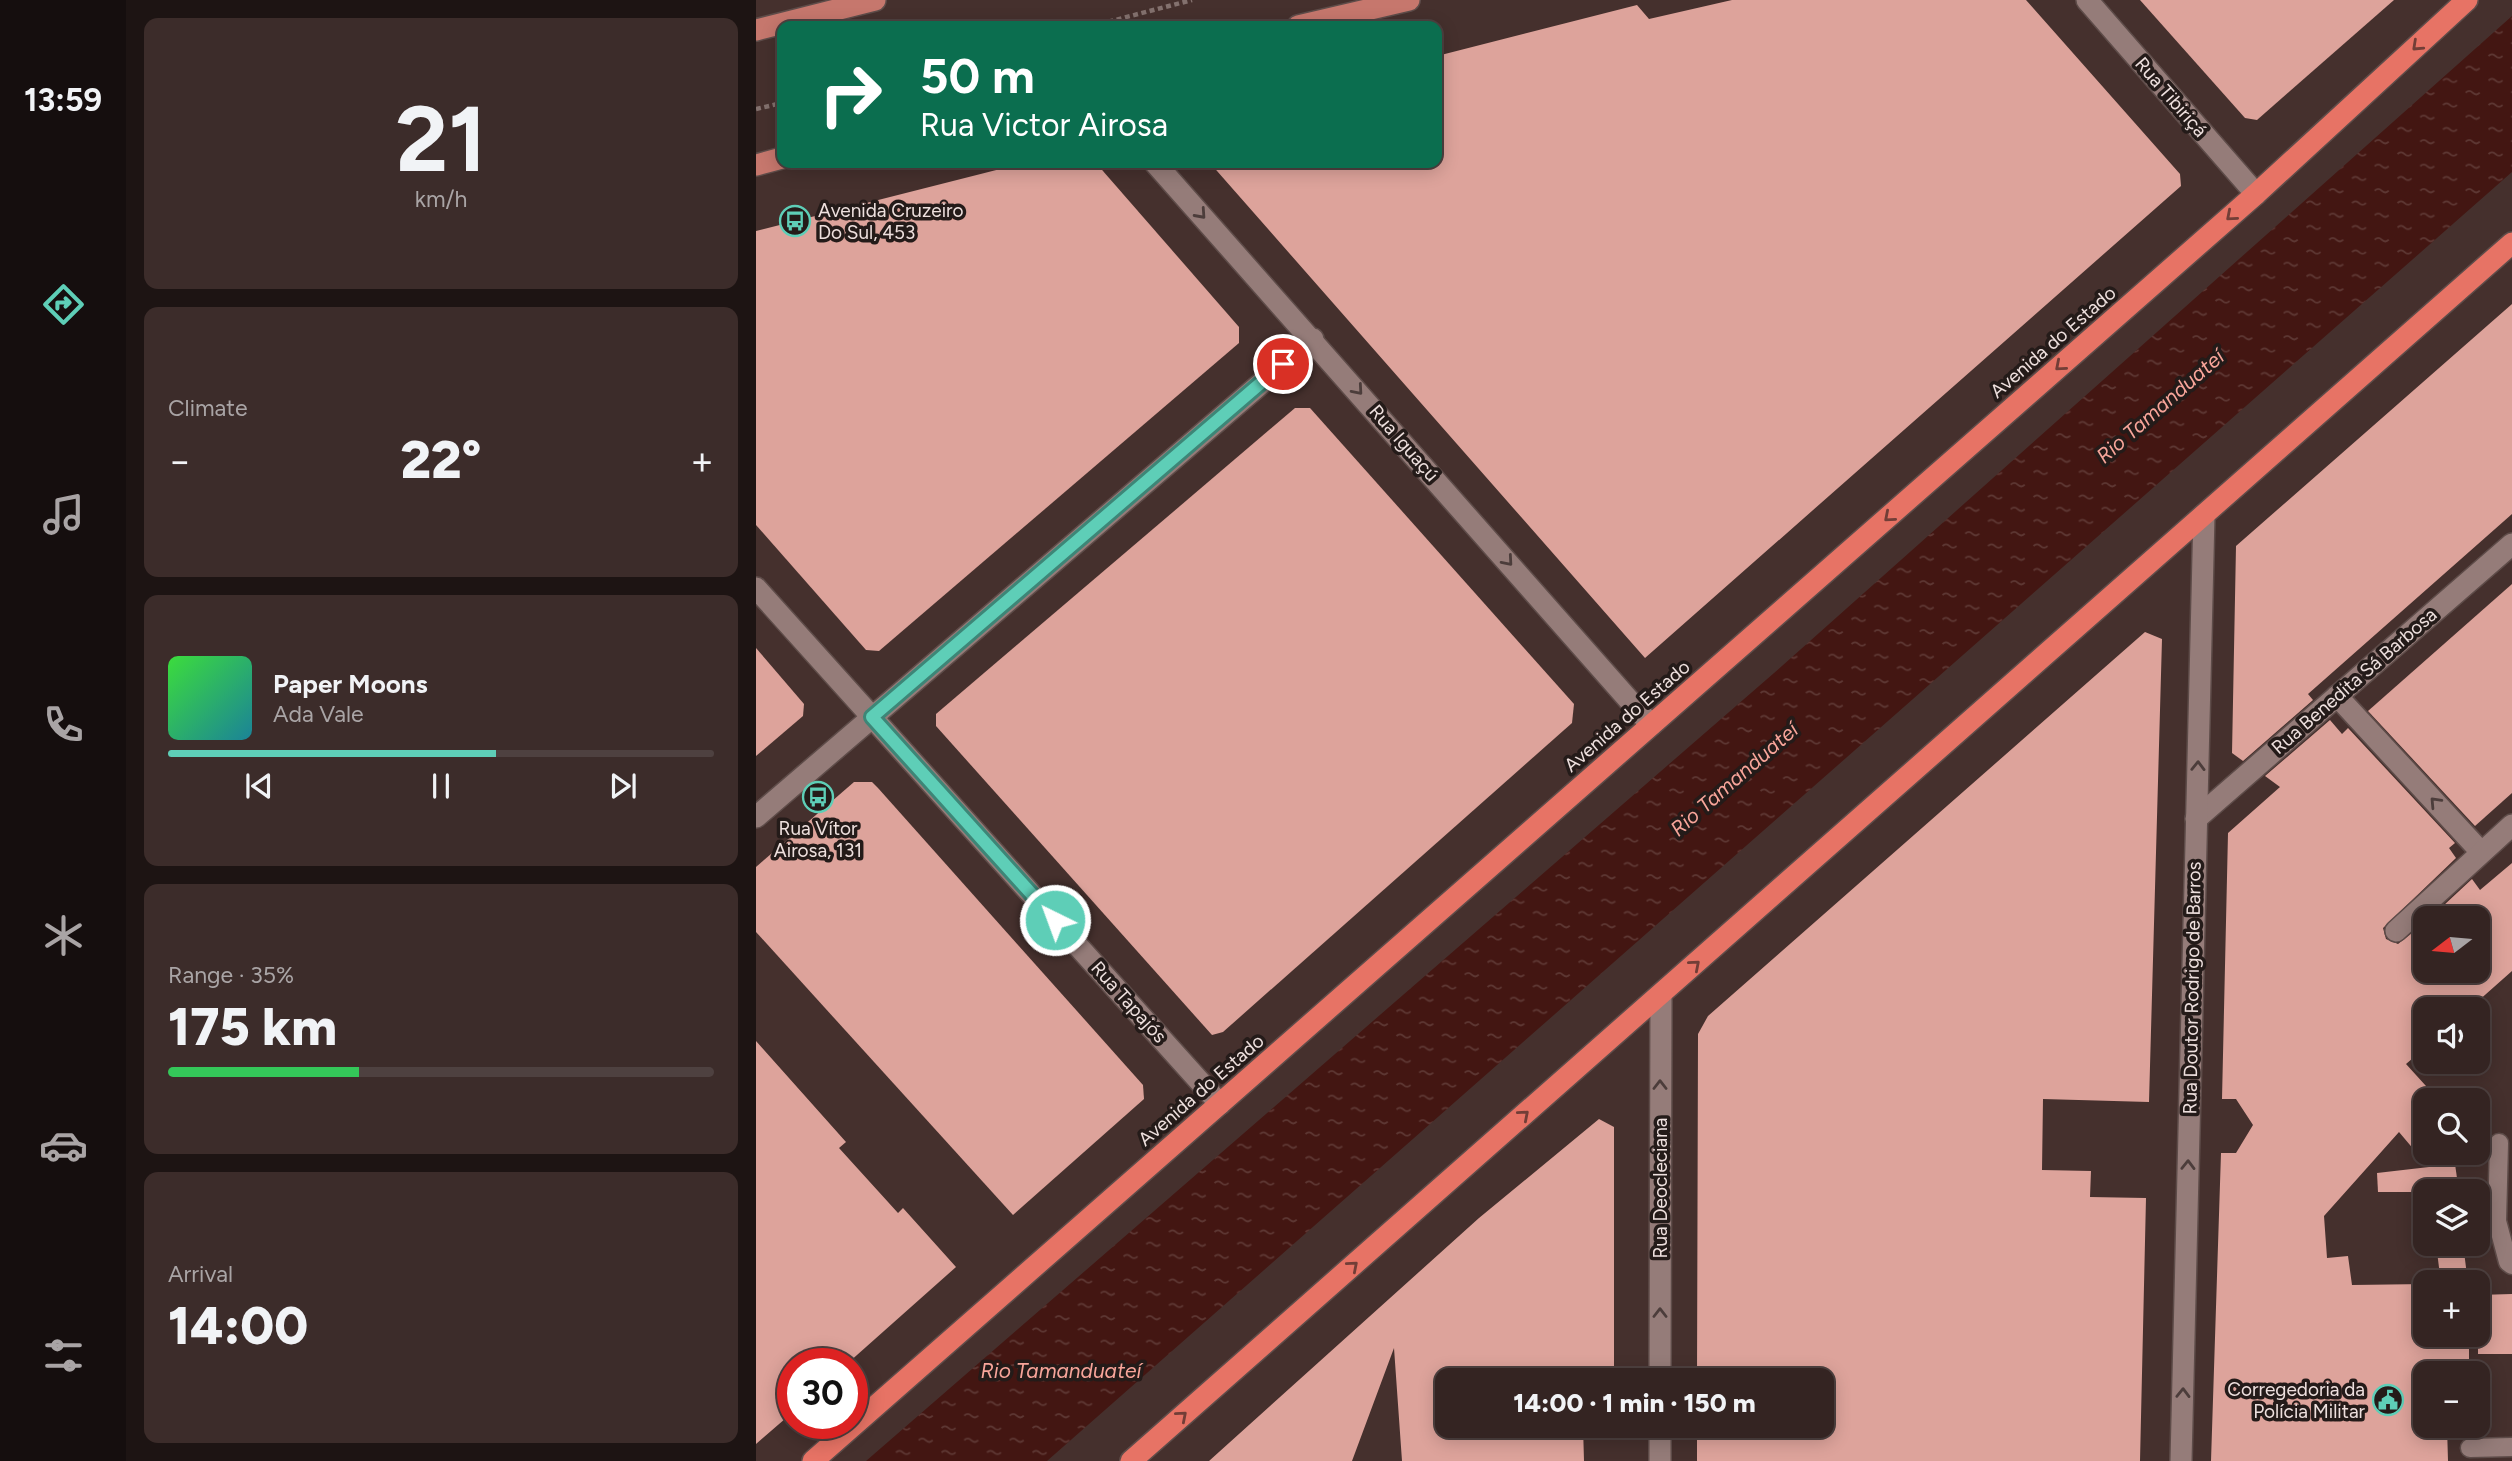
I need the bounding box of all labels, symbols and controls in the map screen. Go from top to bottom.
one-way arrow [2412,38,2425,50]
text: 50 m [920,46,1035,105]
icon: right [805,49,896,140]
street label: Rua Tibiriçá [2130,52,2212,142]
text: 13:59 [24,81,102,119]
text: 21 [395,85,487,194]
text: Rua Victor Airosa [920,106,1168,144]
text: km/h [415,185,467,213]
place label: Avenida Cruzeiro Do Sul, 453 [818,199,963,244]
bus stop icon: Avenida Cruzeiro Do Sul, 453 [778,204,812,238]
one-way arrow [1193,205,1205,218]
one-way arrow [2226,208,2239,220]
icon: directions [39,280,88,329]
street label: Avenida do Estado [1985,281,2121,403]
pin [1253,334,1313,394]
water label: Rio Tamanduateí [2091,342,2231,468]
icon: arrive [1264,345,1302,383]
one-way arrow [2055,358,2068,370]
one-way arrow [1350,382,1362,395]
text: Climate [168,394,247,422]
street label: Rua Iguaçú [1364,400,1444,486]
text: 22° [400,429,482,491]
text: − [168,438,192,484]
text: + [690,438,714,484]
icon: music [39,490,88,539]
one-way arrow [1884,508,1897,521]
one-way arrow [1500,553,1512,566]
street label: Rua Benedita Sá Barbosa [2267,603,2441,759]
street label: Avenida do Estado [1559,655,1695,777]
text: Paper Moons [273,668,428,700]
icon: phone [39,700,88,749]
text: Ada Vale [273,700,364,728]
water label: Rio Tamanduateí [1665,715,1805,841]
one-way arrow [2190,761,2205,772]
icon: previous [240,767,278,805]
icon: pause [422,767,460,805]
icon: next [604,767,642,805]
bus stop icon: Rua Vítor Airosa, 131 [801,780,835,814]
one-way arrow [2430,797,2443,810]
place label: Rua Vítor Airosa, 131 [774,817,862,862]
street label: Rua Doutor Rodrigo de Barros [2178,861,2206,1115]
position arrow [1018,883,1092,957]
north arrow [2413,906,2490,984]
map controls [2413,906,2490,1438]
icon: climate [39,911,88,960]
street label: Rua Tapajós [1086,956,1172,1048]
text: Range · 35% [168,961,294,989]
one-way arrow [1686,961,1699,973]
text: 175 km [168,996,337,1058]
button: sound [2413,997,2490,1074]
street label: Avenida do Estado [1133,1029,1269,1151]
one-way arrow [1652,1079,1668,1090]
button: search [2413,1088,2490,1165]
one-way arrow [1516,1111,1529,1123]
street label: Rua Deocleciana [1649,1118,1672,1258]
icon: car [39,1121,88,1170]
one-way arrow [2180,1160,2196,1170]
button: layers [2413,1179,2490,1256]
text: Arrival [168,1260,233,1288]
one-way arrow [1345,1261,1358,1274]
button: + [2413,1270,2490,1347]
text: 14:00 [168,1295,308,1357]
one-way arrow [1652,1307,1668,1317]
icon: filters [39,1331,88,1380]
speed limit sign: 30 [777,1348,868,1439]
water label: Rio Tamanduateí [981,1358,1144,1383]
button: − [2413,1361,2490,1438]
place label: Corregedoria da Polícia Militar [2227,1378,2366,1423]
public building icon: Corregedoria da Polícia Militar [2371,1383,2405,1417]
text: 14:00 · 1 min · 150 m [1513,1387,1756,1419]
one-way arrow [2175,1387,2190,1398]
one-way arrow [1174,1412,1187,1424]

